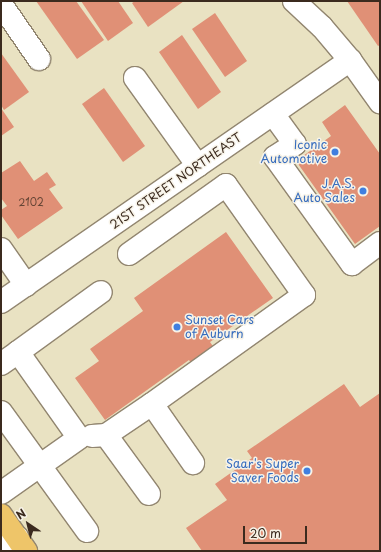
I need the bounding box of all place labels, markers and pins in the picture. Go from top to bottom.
place label: Iconic Automotive [261,138,327,166]
marker: Iconic Automotive [330,147,340,157]
place label: J.A.S. Auto Sales [292,177,355,205]
marker: J.A.S. Auto Sales [358,186,368,196]
place label: Sunset Cars of Auburn [185,313,255,341]
marker: Sunset Cars of Auburn [172,322,182,332]
place label: Saar's Super Saver Foods [226,457,299,485]
marker: Saar's Super Saver Foods [302,466,312,476]

